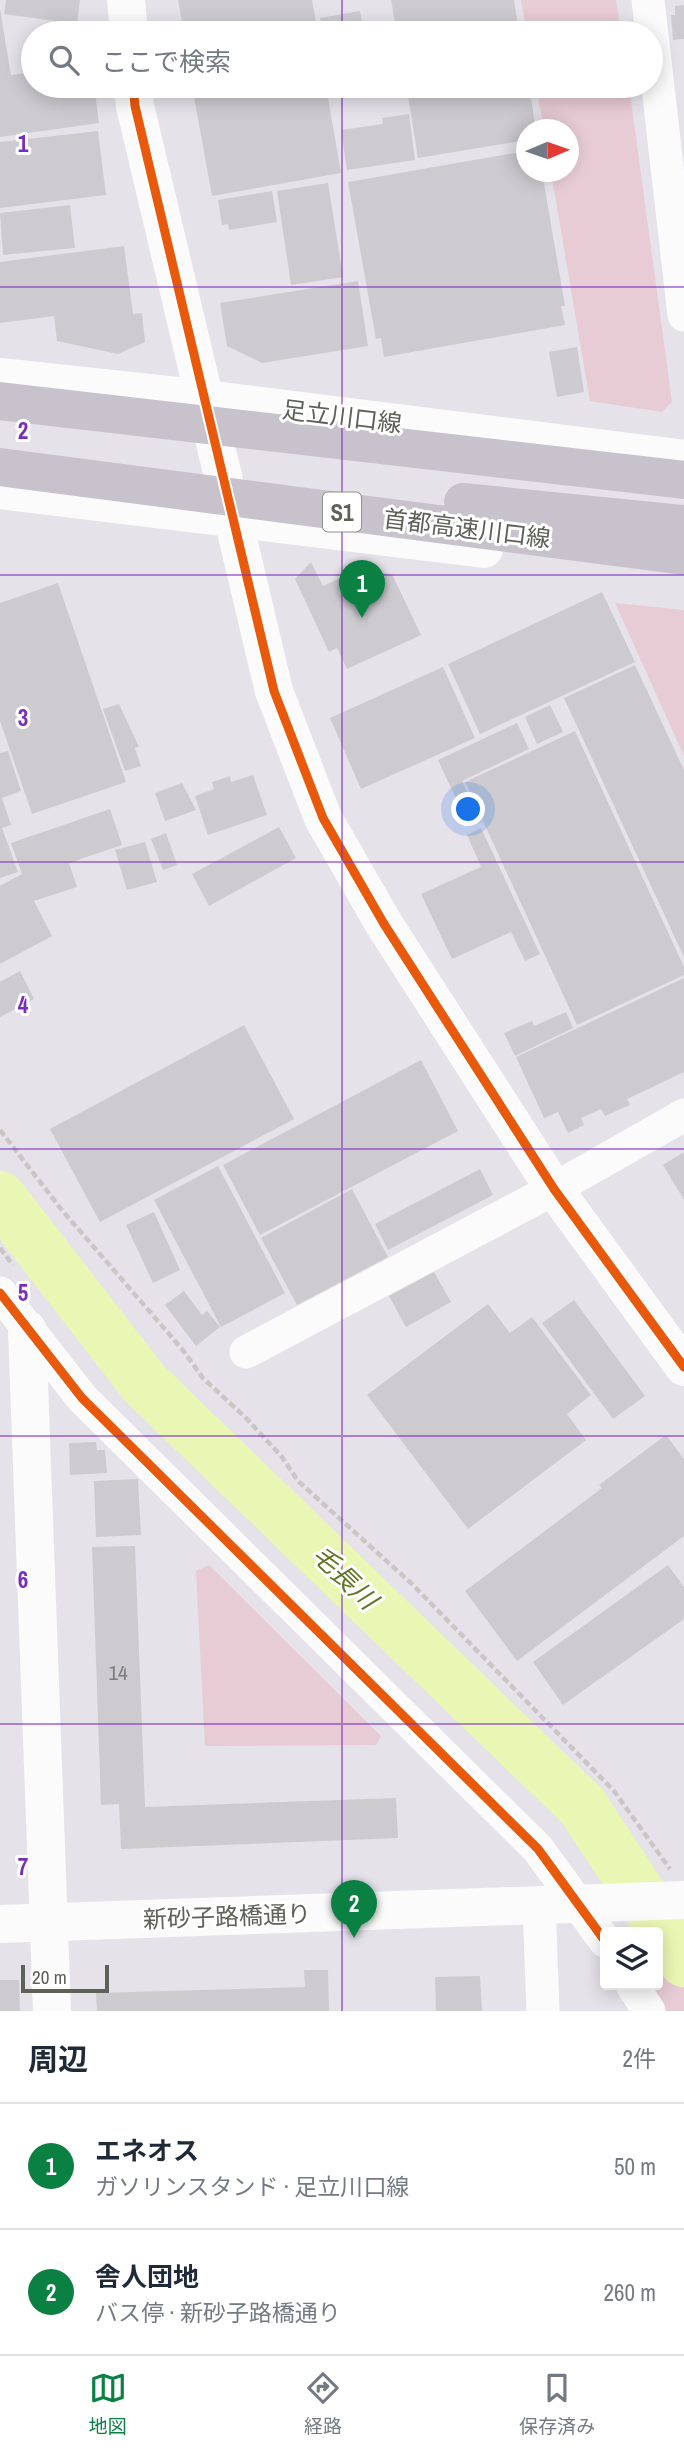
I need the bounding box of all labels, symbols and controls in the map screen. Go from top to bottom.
search box [21,21,663,98]
icon: search [45,41,83,79]
text: ここで検索 [101,44,231,79]
north arrow [516,119,579,182]
text: 1 [18,128,29,159]
street label: 足立川口線 [280,393,404,439]
text: 2 [18,415,28,446]
road number: S1 [323,492,361,532]
street label: 首都高速川口線 [382,502,552,554]
pin: 1 [339,560,385,618]
text: 3 [18,702,28,733]
your location [451,792,485,826]
text: 4 [18,989,29,1020]
text: 5 [18,1277,28,1308]
water label: 毛長川 [305,1537,387,1619]
text: 6 [18,1564,28,1595]
house number: 14 [108,1658,128,1687]
text: 7 [18,1851,28,1882]
pin: 2 [331,1880,377,1938]
street label: 新砂子路橋通り [142,1897,312,1935]
map controls [600,1927,663,1990]
button: layers [600,1927,663,1990]
scale bar [21,1962,108,1994]
text: 20 m [32,1964,67,1990]
text: 周辺 [28,2039,88,2079]
text: 2件 [623,2043,656,2074]
text: エネオス [95,2133,199,2168]
text: 1 [46,2151,56,2182]
text: 50 m [614,2151,656,2182]
text: ガソリンスタンド · 足立川口線 [95,2171,409,2202]
text: 舎人団地 [95,2259,199,2294]
text: 2 [46,2277,56,2308]
text: 260 m [604,2277,656,2308]
text: バス停 · 新砂子路橋通り [95,2297,341,2328]
tab: 地図 [89,2369,127,2439]
tab: 経路 [304,2369,342,2439]
tab: 保存済み [519,2369,595,2439]

